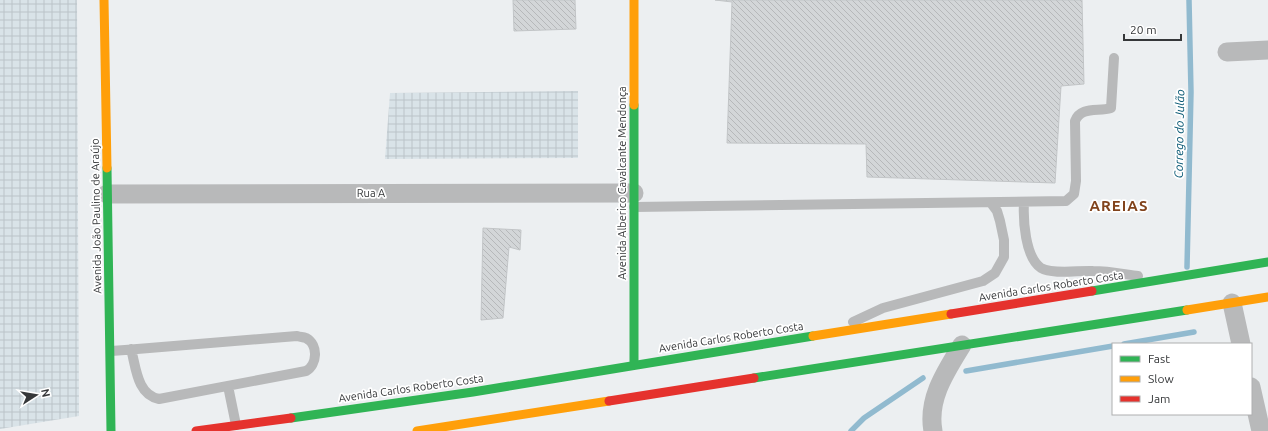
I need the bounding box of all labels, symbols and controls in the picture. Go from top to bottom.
scale bar [1124,16,1181,42]
text: 20 m [1130,23,1157,36]
street label: Avenida Alberico Cavalcante Mendonça [616,86,628,280]
water label: Corrego do Julão [1172,89,1186,179]
street label: Avenida João Paulino de Araújo [89,138,103,294]
street label: Rua A [357,187,386,199]
district label: AREIAS [1089,197,1149,214]
street label: Avenida Carlos Roberto Costa [978,269,1124,303]
street label: Avenida Carlos Roberto Costa [658,320,804,354]
legend [1112,343,1252,415]
text: Fast [1148,352,1170,365]
street label: Avenida Carlos Roberto Costa [338,372,484,404]
text: Slow [1148,372,1174,385]
north arrow [16,375,56,415]
text: N [39,388,53,398]
text: Jam [1148,392,1170,405]

